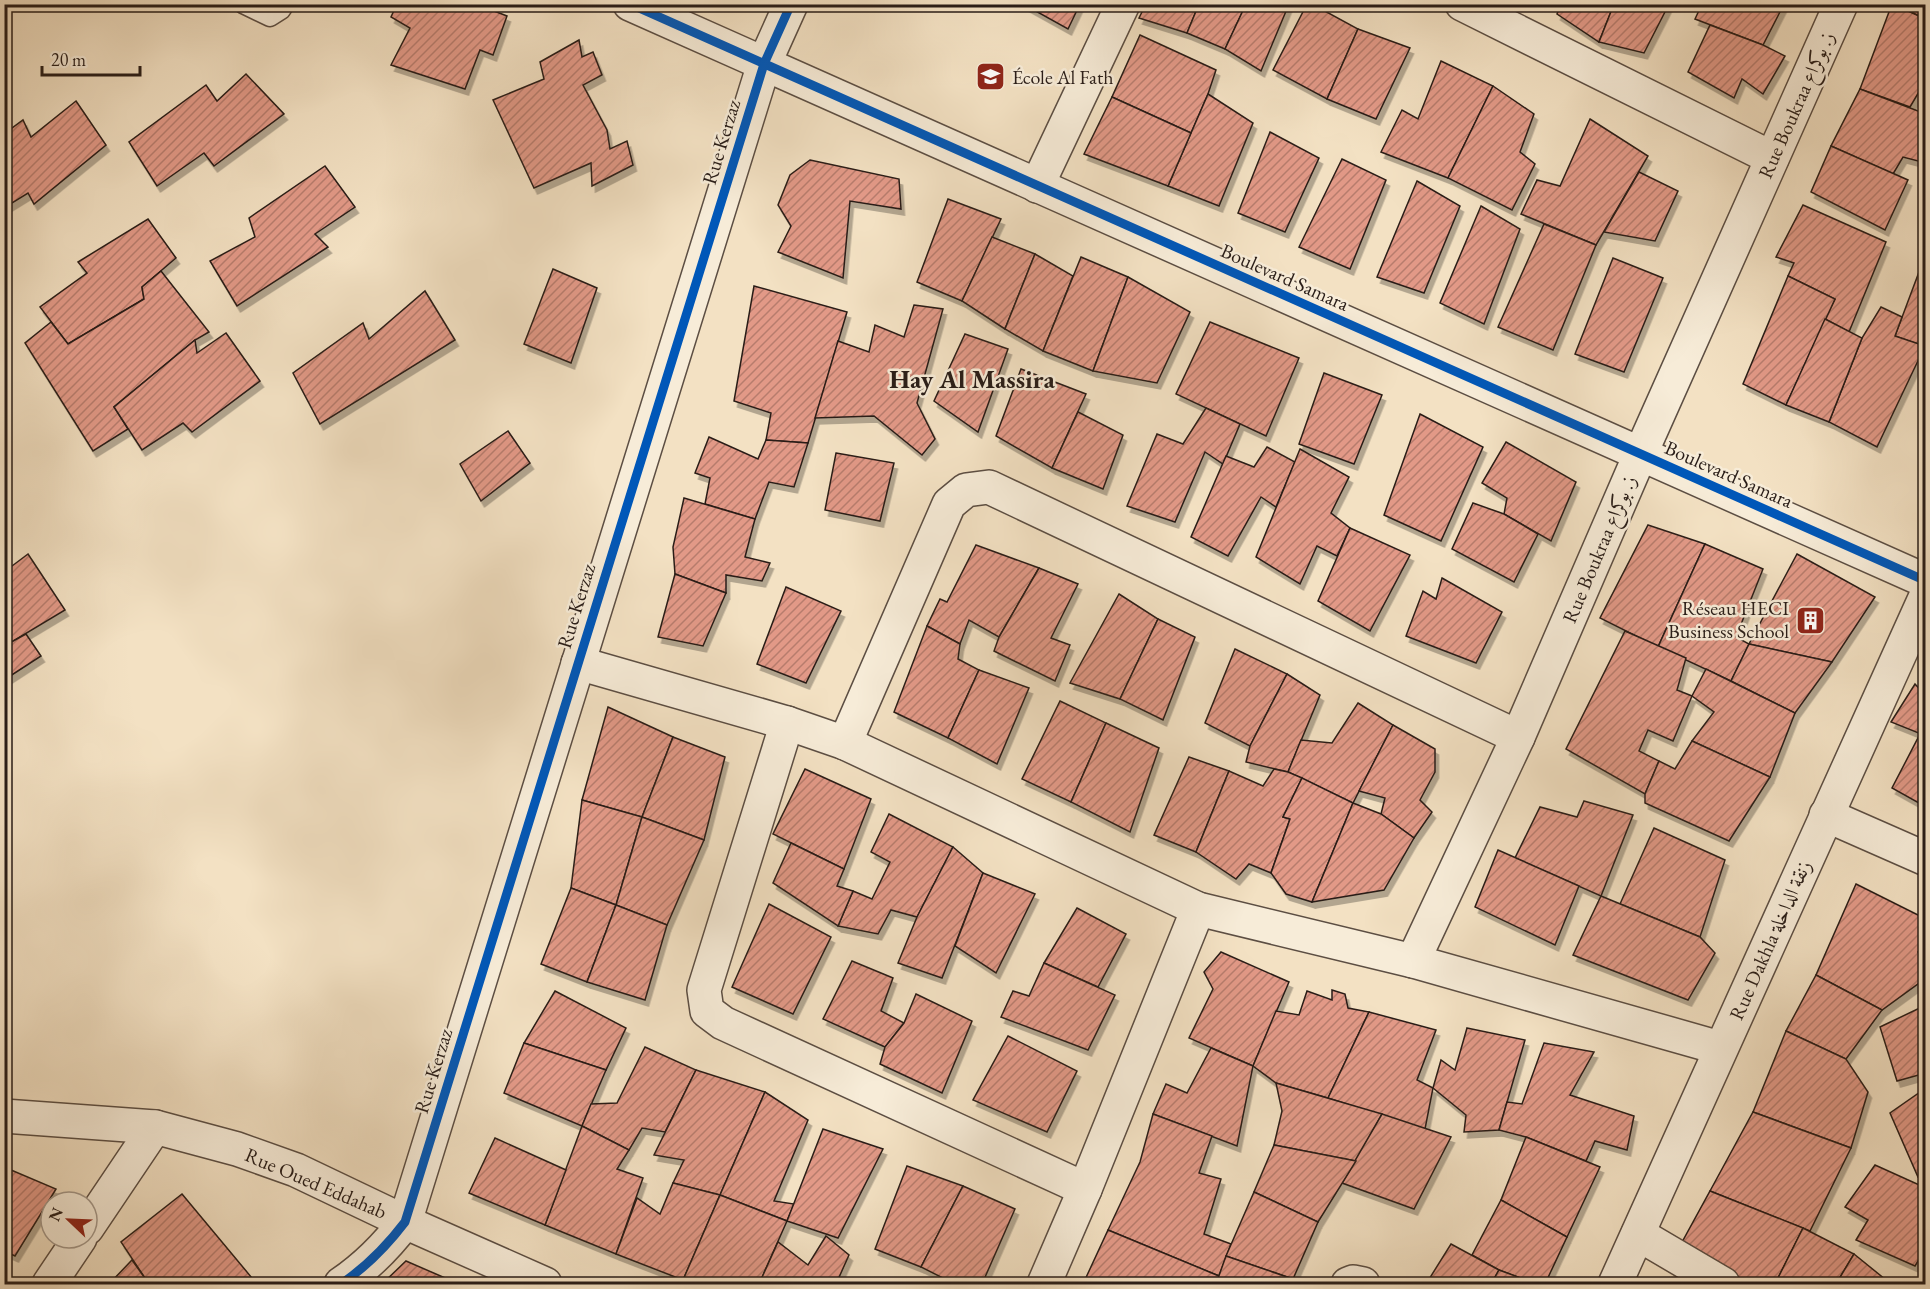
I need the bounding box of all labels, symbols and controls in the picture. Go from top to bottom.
street label: Rue Boukraa ز. بوكراع [1752,27,1845,185]
scale bar [42,39,140,77]
text: 20 m [51,48,86,71]
school or university icon: École Al Fath [975,61,1007,93]
place label: École Al Fath [1012,64,1114,90]
street label: Rue Kerzaz [696,96,746,188]
street label: Boulevard Samara [1217,237,1353,317]
district label: Hay Al Massira [889,362,1055,396]
street label: Boulevard Samara [1661,434,1797,514]
street label: Rue Boukraa ز. بوكراع [1556,471,1646,629]
street label: Rue Kerzaz [551,560,601,652]
place label: Réseau HECI Business School [1668,595,1789,644]
building icon: Réseau HECI Business School [1794,604,1826,636]
street label: Rue Dakhla زنقة الداخلة [1723,856,1817,1024]
street label: Rue Kerzaz [408,1025,458,1117]
street label: Rue Oued Eddahab [241,1141,391,1225]
north arrow [39,1190,99,1250]
text: N [43,1204,68,1224]

